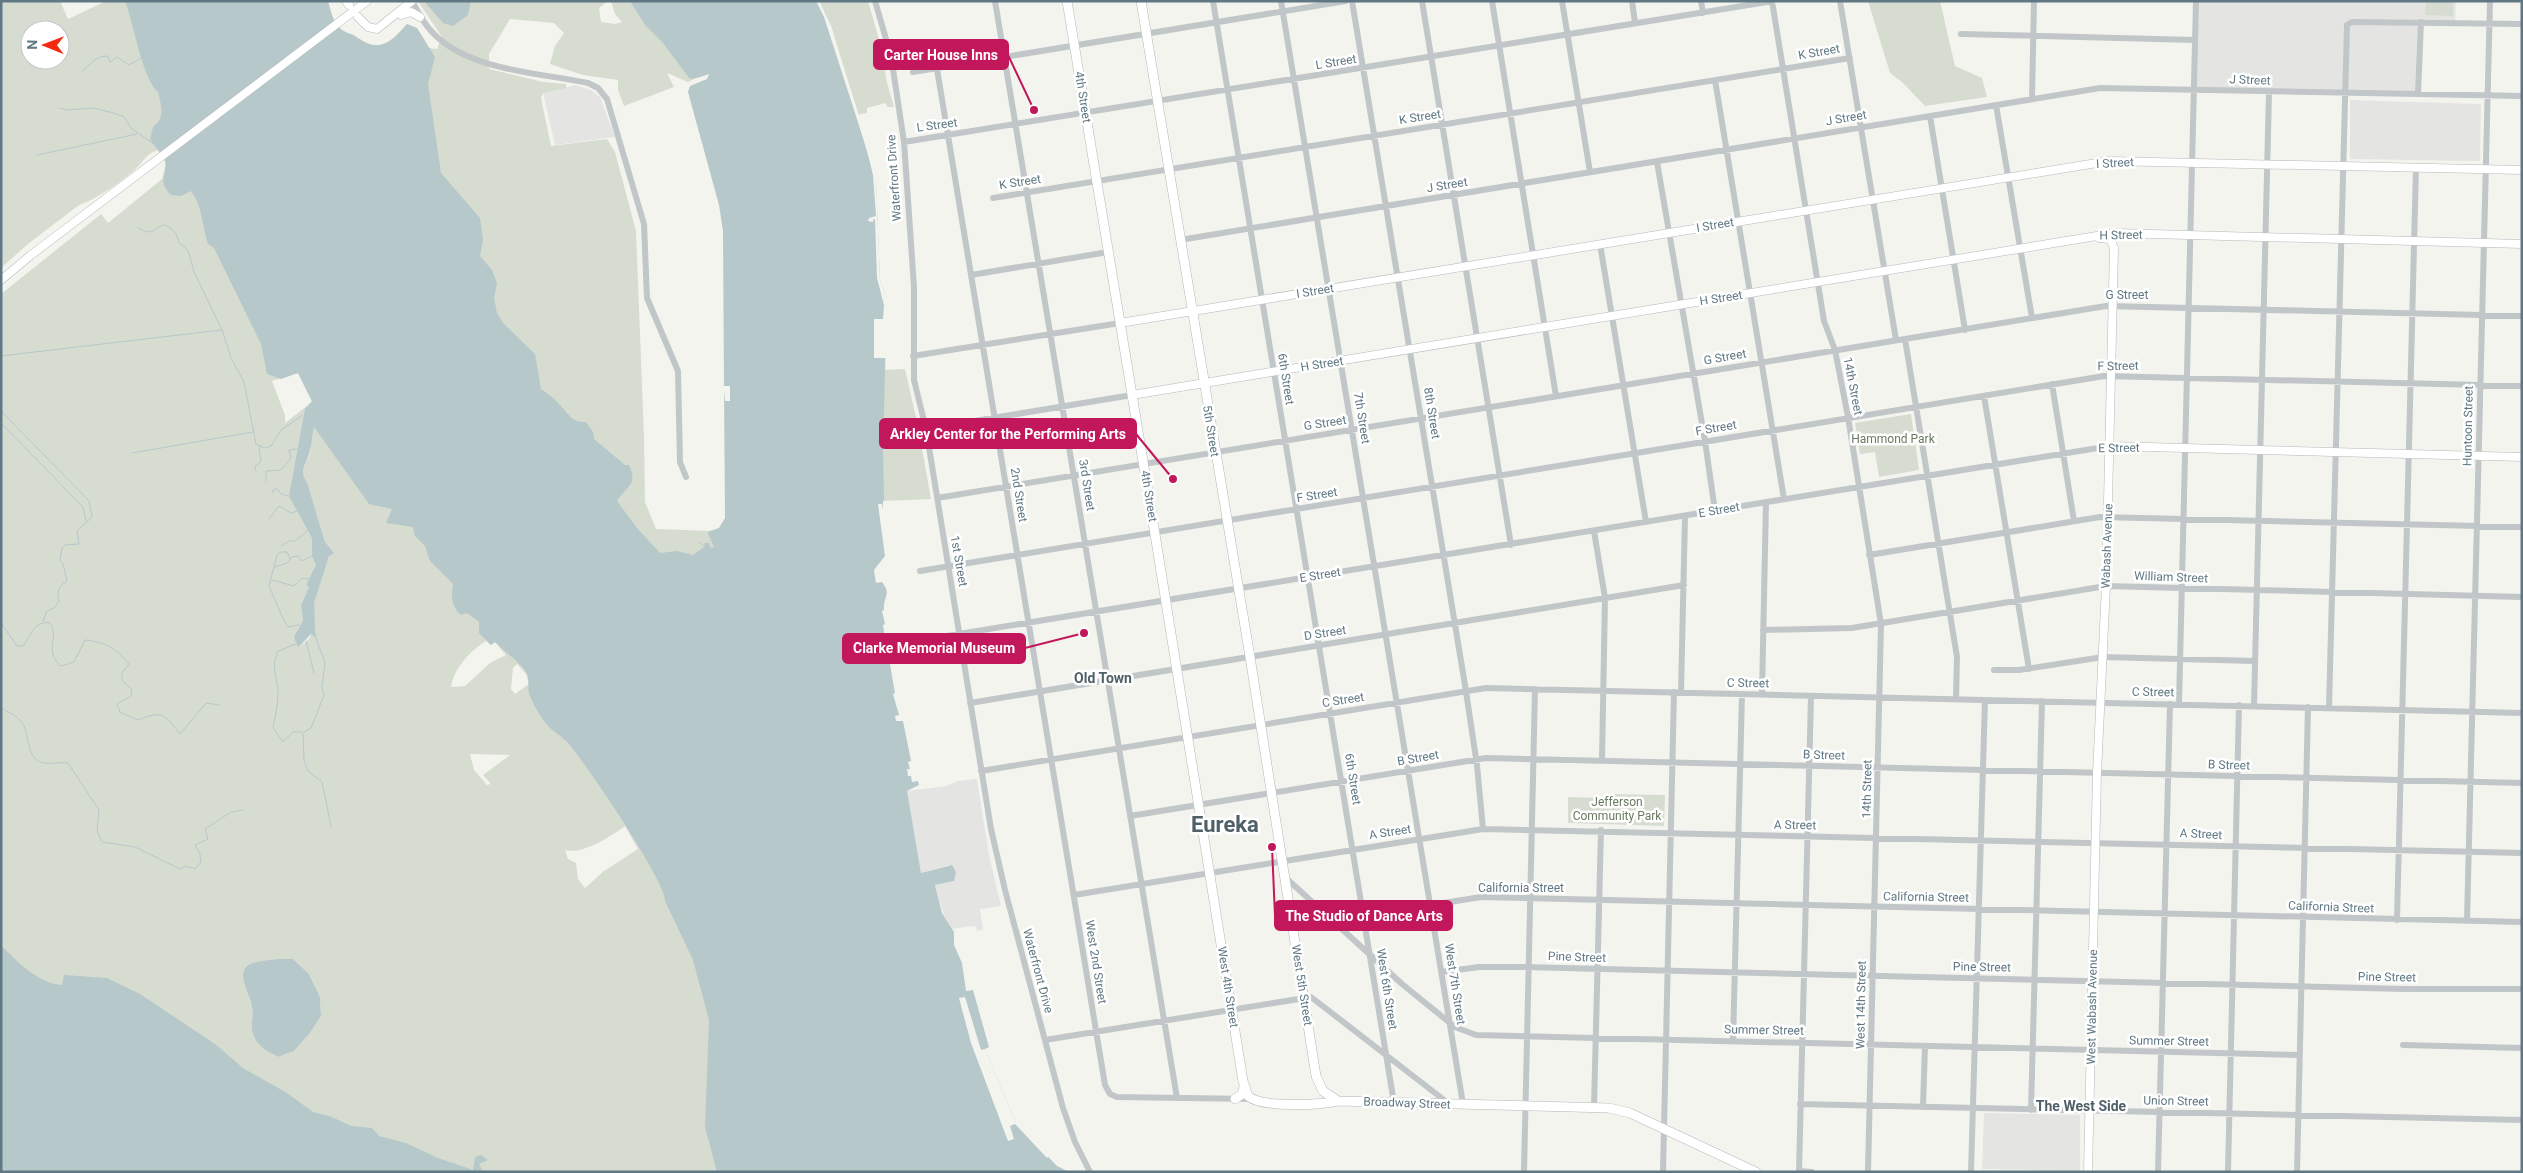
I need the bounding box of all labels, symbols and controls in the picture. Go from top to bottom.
north arrow [20,20,70,70]
text: N [24,40,40,50]
callout: Carter House Inns [874,40,1008,69]
street label: K Street [1797,41,1841,63]
text: Carter House Inns [884,47,998,63]
street label: L Street [1315,52,1357,72]
street label: 4th Street [1072,70,1094,124]
street label: J Street [2229,72,2271,88]
street label: K Street [1398,107,1442,127]
street label: J Street [1824,108,1868,128]
street label: L Street [916,115,958,135]
street label: Waterfront Drive [884,134,904,222]
street label: I Street [2096,155,2134,171]
street label: K Street [998,172,1042,192]
street label: J Street [1426,175,1469,195]
street label: I Street [1695,215,1735,235]
street label: H Street [2099,228,2143,242]
street label: I Street [1295,281,1335,301]
street label: H Street [1699,288,1743,308]
street label: G Street [2106,288,2148,302]
street label: G Street [1703,346,1747,368]
street label: 6th Street [1275,352,1297,406]
street label: H Street [1300,354,1344,374]
street label: 14th Street [1841,356,1865,416]
street label: F Street [2097,359,2139,373]
street label: 8th Street [1421,386,1443,440]
street label: Huntoon Street [2460,386,2476,466]
street label: 7th Street [1351,391,1373,445]
street label: 5th Street [1200,404,1222,458]
street label: G Street [1303,413,1347,433]
street label: F Street [1694,418,1738,438]
callout: Arkley Center for the Performing Arts [880,419,1136,448]
text: Arkley Center for the Performing Arts [890,426,1126,442]
park label: Hammond Park [1851,432,1936,446]
street label: E Street [2098,441,2140,455]
street label: 3rd Street [1076,458,1098,512]
street label: 2nd Street [1008,467,1030,523]
street label: 4th Street [1138,469,1160,523]
street label: F Street [1296,485,1339,505]
street label: E Street [1697,499,1741,520]
street label: Wabash Avenue [2099,503,2115,589]
street label: 1st Street [948,534,970,588]
street label: E Street [1298,565,1342,585]
street label: William Street [2134,569,2208,585]
street label: D Street [1303,623,1347,643]
callout: Clarke Memorial Museum [843,634,1025,663]
text: Clarke Memorial Museum [853,640,1015,656]
district label: Old Town [1074,670,1132,686]
street label: C Street [1727,676,1769,690]
street label: C Street [2132,685,2174,699]
street label: C Street [1321,690,1365,710]
street label: B Street [1396,747,1440,769]
street label: B Street [1803,747,1845,763]
street label: 6th Street [1342,752,1364,806]
street label: B Street [2208,757,2250,773]
street label: 14th Street [1859,759,1875,818]
park label: Jefferson Community Park [1573,795,1662,823]
district label: Eureka [1191,812,1259,837]
street label: A Street [1774,818,1816,832]
street label: A Street [1368,822,1412,842]
street label: A Street [2179,826,2223,842]
street label: California Street [1478,881,1564,895]
street label: California Street [1883,889,1969,905]
street label: California Street [2288,899,2374,915]
callout: The Studio of Dance Arts [1275,901,1452,930]
text: The Studio of Dance Arts [1285,908,1443,924]
street label: West 2nd Street [1082,919,1110,1005]
street label: Waterfront Drive [1020,927,1056,1015]
street label: West 7th Street [1442,942,1468,1026]
street label: West 5th Street [1289,943,1315,1027]
street label: West 4th Street [1215,945,1241,1029]
street label: West 6th Street [1374,947,1400,1031]
street label: Pine Street [1548,949,1606,965]
street label: West Wabash Avenue [2084,949,2100,1065]
street label: Pine Street [1953,959,2011,975]
street label: West 14th Street [1853,961,1869,1049]
street label: Pine Street [2358,969,2416,985]
street label: Summer Street [1724,1022,1804,1038]
street label: Summer Street [2129,1033,2209,1049]
street label: Union Street [2143,1093,2209,1109]
street label: Broadway Street [1363,1094,1451,1112]
district label: The West Side [2036,1098,2127,1114]

